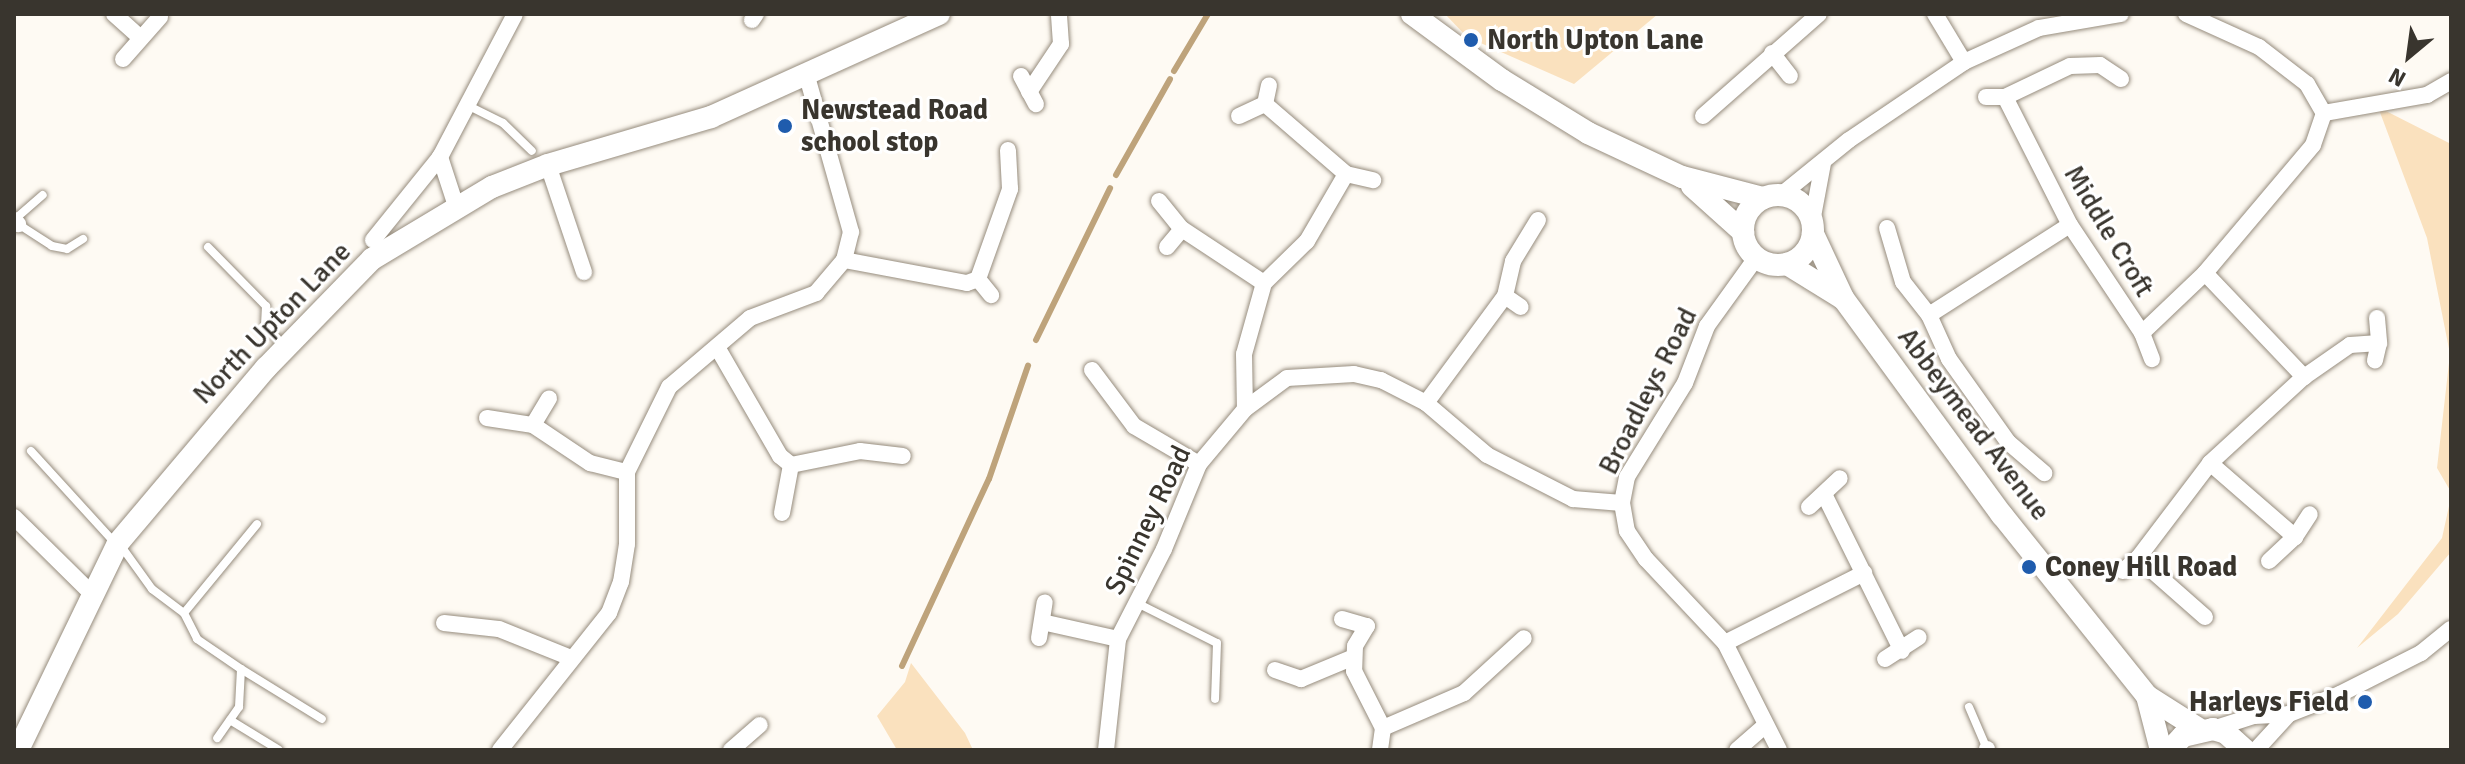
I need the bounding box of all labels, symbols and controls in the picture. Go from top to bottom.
north arrow [2369,16,2449,96]
place label: North Upton Lane [1487,23,1704,57]
marker: North Upton Lane [1462,31,1480,49]
text: N [2384,62,2410,93]
place label: Newstead Road school stop [801,93,988,159]
marker: Newstead Road school stop [776,117,794,135]
street label: Middle Croft [2057,159,2161,303]
street label: North Upton Lane [186,235,358,411]
street label: Broadleys Road [1592,302,1704,480]
street label: Abbeymead Avenue [1891,321,2057,527]
street label: Spinney Road [1098,440,1198,600]
place label: Coney Hill Road [2045,550,2237,584]
marker: Coney Hill Road [2020,558,2038,576]
place label: Harleys Field [2189,685,2349,719]
marker: Harleys Field [2356,693,2374,711]

